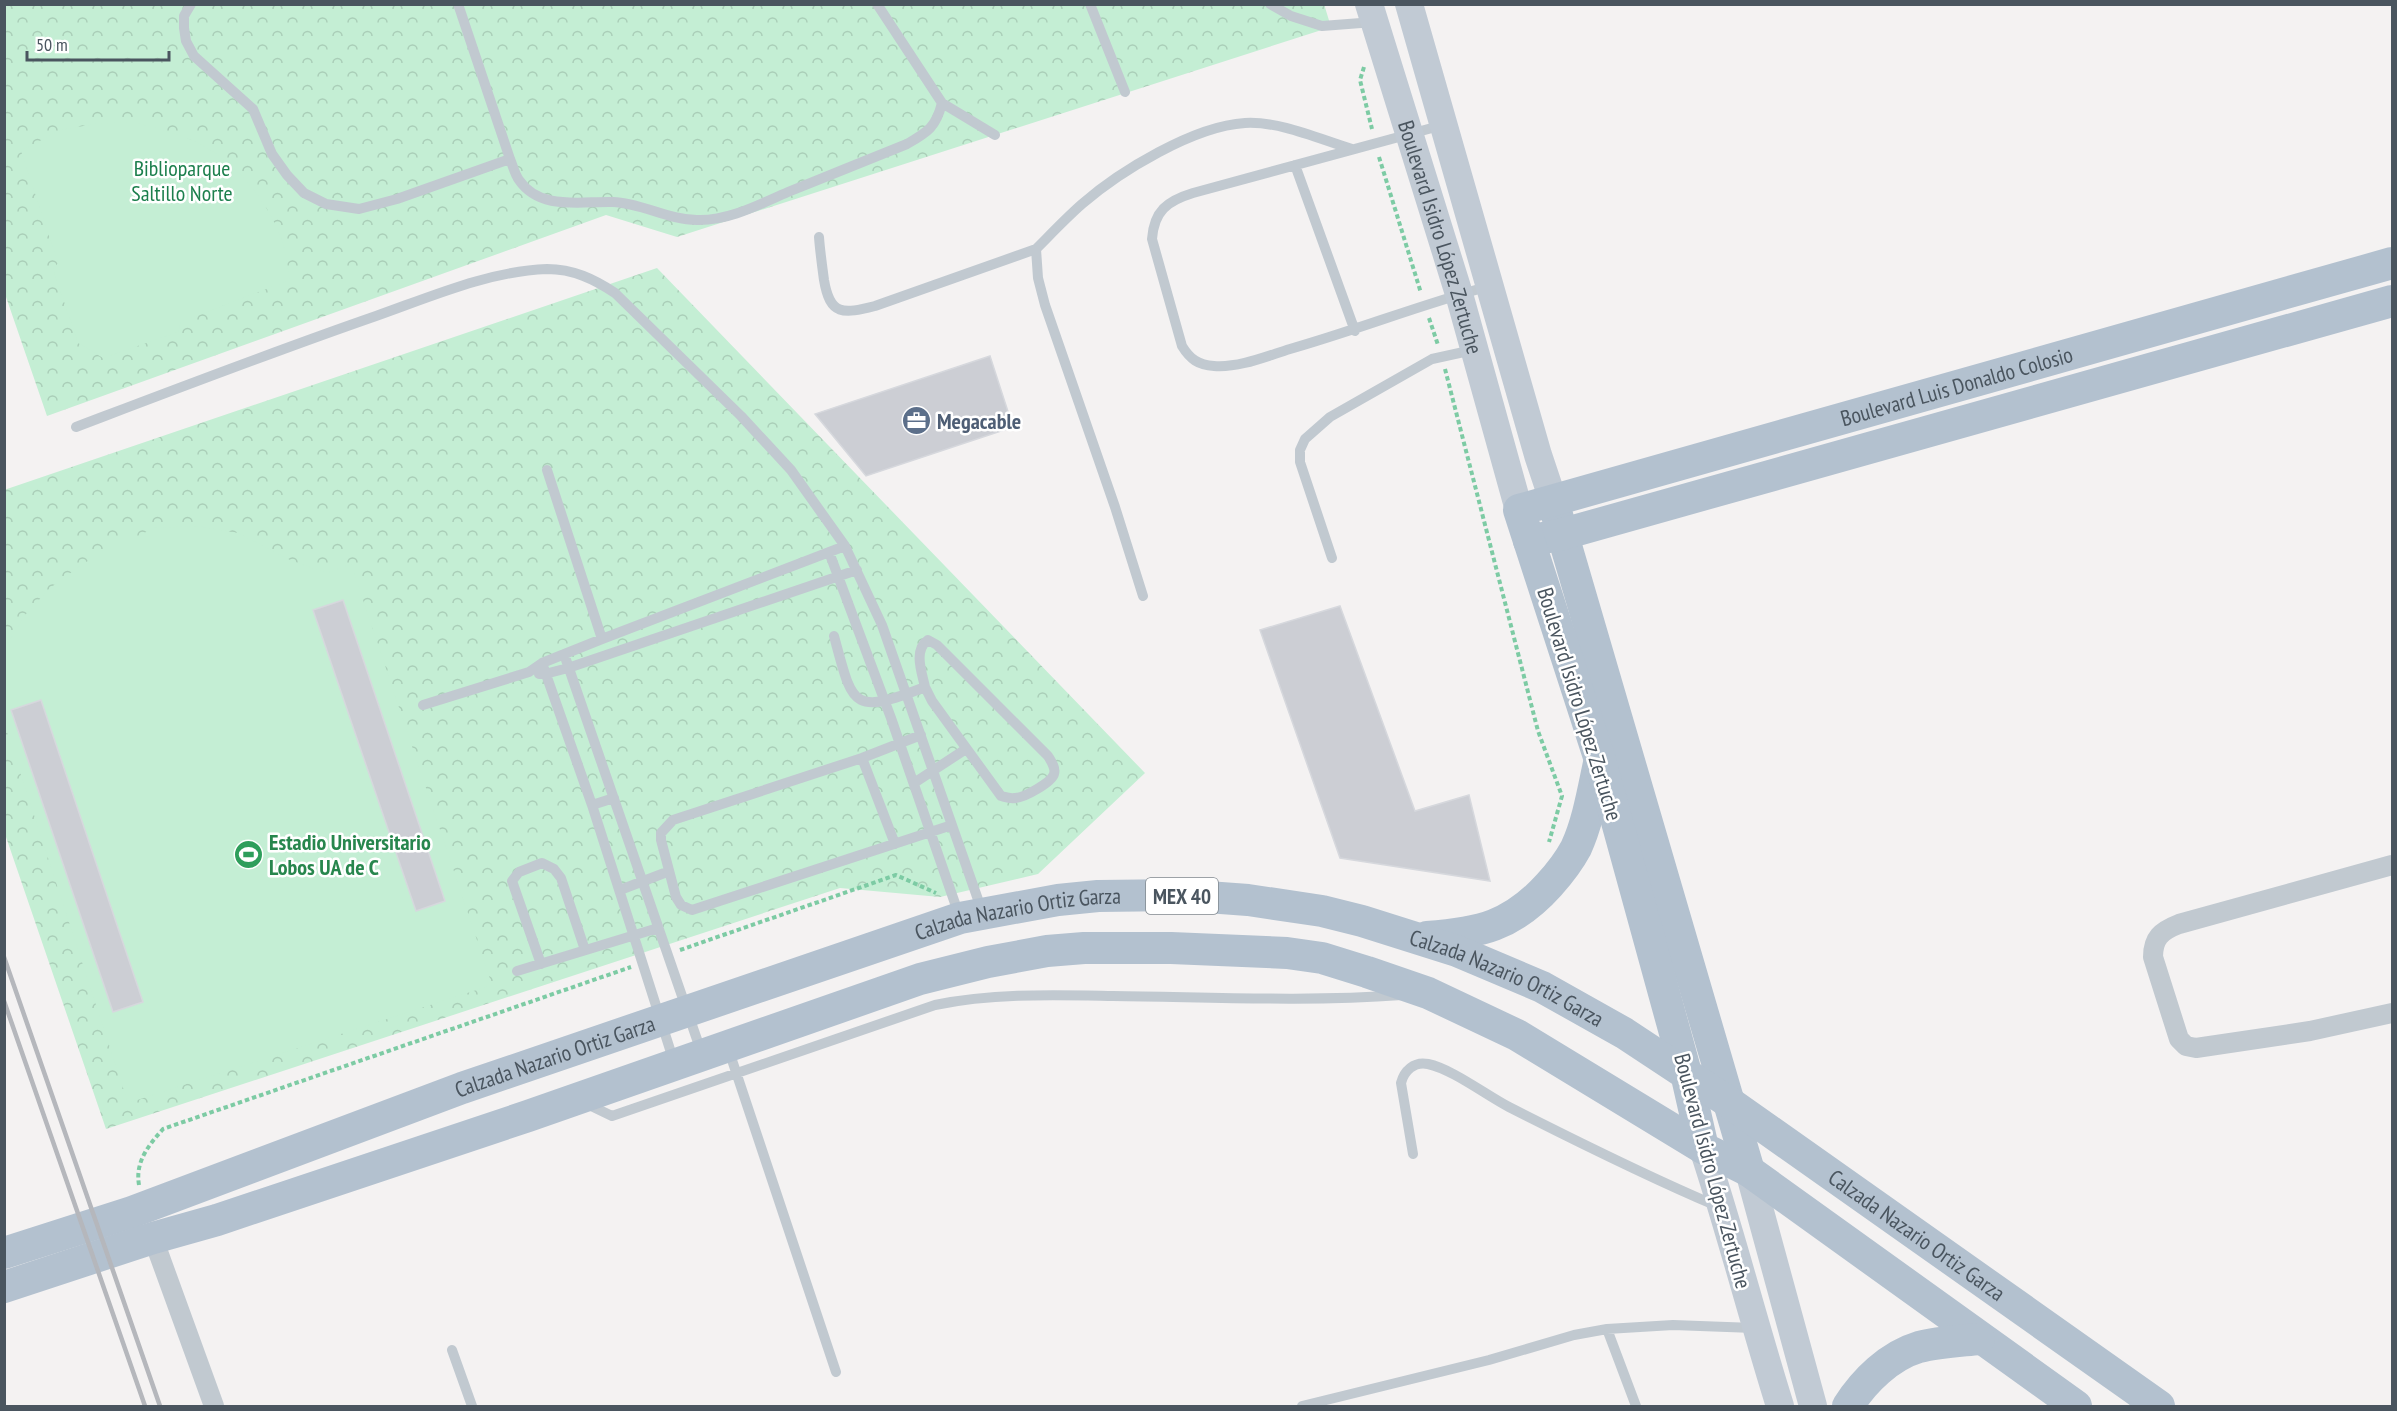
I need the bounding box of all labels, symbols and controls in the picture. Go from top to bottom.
scale bar [27,24,170,62]
text: 50 m [36,33,68,56]
street label: Boulevard Isidro López Zertuche [1392,117,1489,357]
park label: Biblioparque Saltillo Norte [131,154,233,207]
street label: Boulevard Luis Donaldo Colosio [1837,340,2076,432]
office icon: Megacable [900,405,932,437]
place label: Megacable [937,407,1021,435]
street label: Boulevard Isidro López Zertuche [1531,584,1629,824]
place label: Estadio Universitario Lobos UA de C [269,828,431,881]
sports icon: Estadio Universitario Lobos UA de C [232,839,264,871]
road number: MEX 40 [1146,878,1218,914]
street label: Calzada Nazario Ortiz Garza [911,882,1121,946]
street label: Calzada Nazario Ortiz Garza [1406,923,1609,1033]
street label: Calzada Nazario Ortiz Garza [451,1009,659,1104]
street label: Boulevard Isidro López Zertuche [1668,1050,1758,1292]
street label: Calzada Nazario Ortiz Garza [1823,1163,2011,1307]

